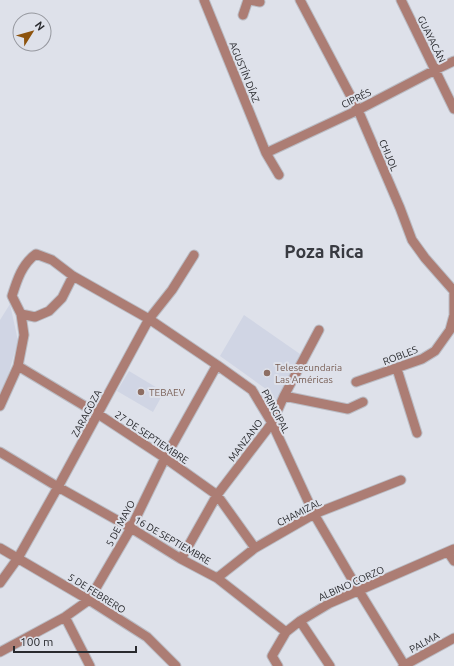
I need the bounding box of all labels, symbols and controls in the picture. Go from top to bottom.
north arrow [12,12,52,52]
street label: GUAYACÁN [415,14,449,64]
text: N [33,19,47,33]
street label: AGUSTÍN DÍAZ [227,40,263,104]
street label: CIPRÉS [339,86,373,110]
street label: CHIJOL [377,138,400,173]
district label: Poza Rica [284,241,364,261]
street label: ROBLES [381,344,419,367]
place label: Telesecundaria Las Américas [275,362,342,385]
marker: Telesecundaria Las Américas [262,368,272,378]
street label: ZARAGOZA [69,387,104,439]
marker: TEBAEV [136,387,146,397]
place label: TEBAEV [149,387,186,398]
street label: PRINCIPAL [259,388,292,435]
street label: 27 DE SEPTIEMBRE [113,409,191,466]
street label: MANZANO [226,417,265,463]
street label: CHAMIZAL [275,497,323,528]
street label: 5 DE MAYO [104,498,137,548]
street label: 16 DE SEPTIEMBRE [133,514,213,567]
street label: ALBINO CORZO [316,564,386,603]
street label: 5 DE FEBRERO [66,571,128,616]
scale bar [14,628,136,654]
street label: PALMA [407,630,441,655]
text: 100 m [20,635,53,648]

